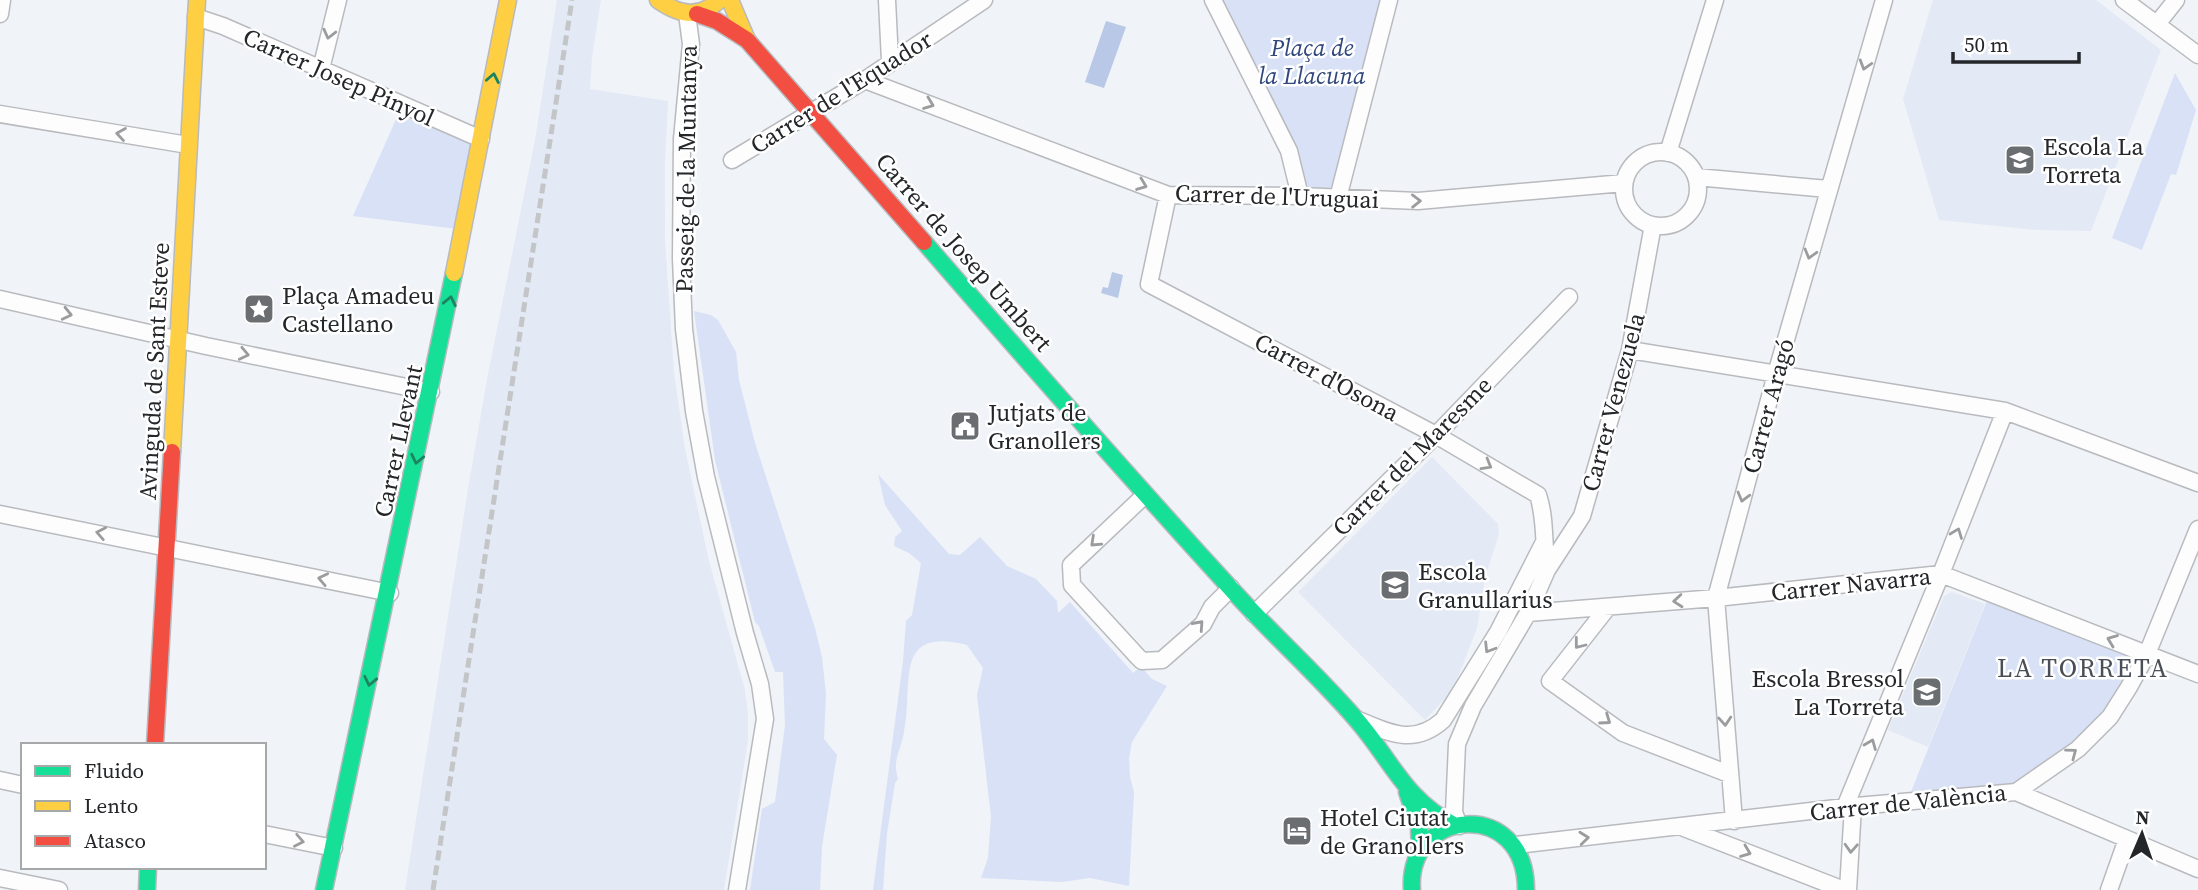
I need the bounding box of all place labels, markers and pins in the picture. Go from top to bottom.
place label: Escola La Torreta [2043,130,2145,191]
school or university icon: Escola La Torreta [2003,143,2037,177]
place label: Plaça Amadeu Castellano [282,279,434,340]
place icon: Plaça Amadeu Castellano [242,292,276,326]
place label: Jutjats de Granollers [987,396,1101,457]
public building icon: Jutjats de Granollers [948,409,982,443]
place label: Escola Granullarius [1418,555,1553,616]
school or university icon: Escola Granullarius [1378,568,1412,602]
place label: Escola Bressol La Torreta [1752,662,1905,723]
school or university icon: Escola Bressol La Torreta [1910,675,1944,709]
place label: Hotel Ciutat de Granollers [1320,801,1464,862]
hotel icon: Hotel Ciutat de Granollers [1280,814,1314,848]

